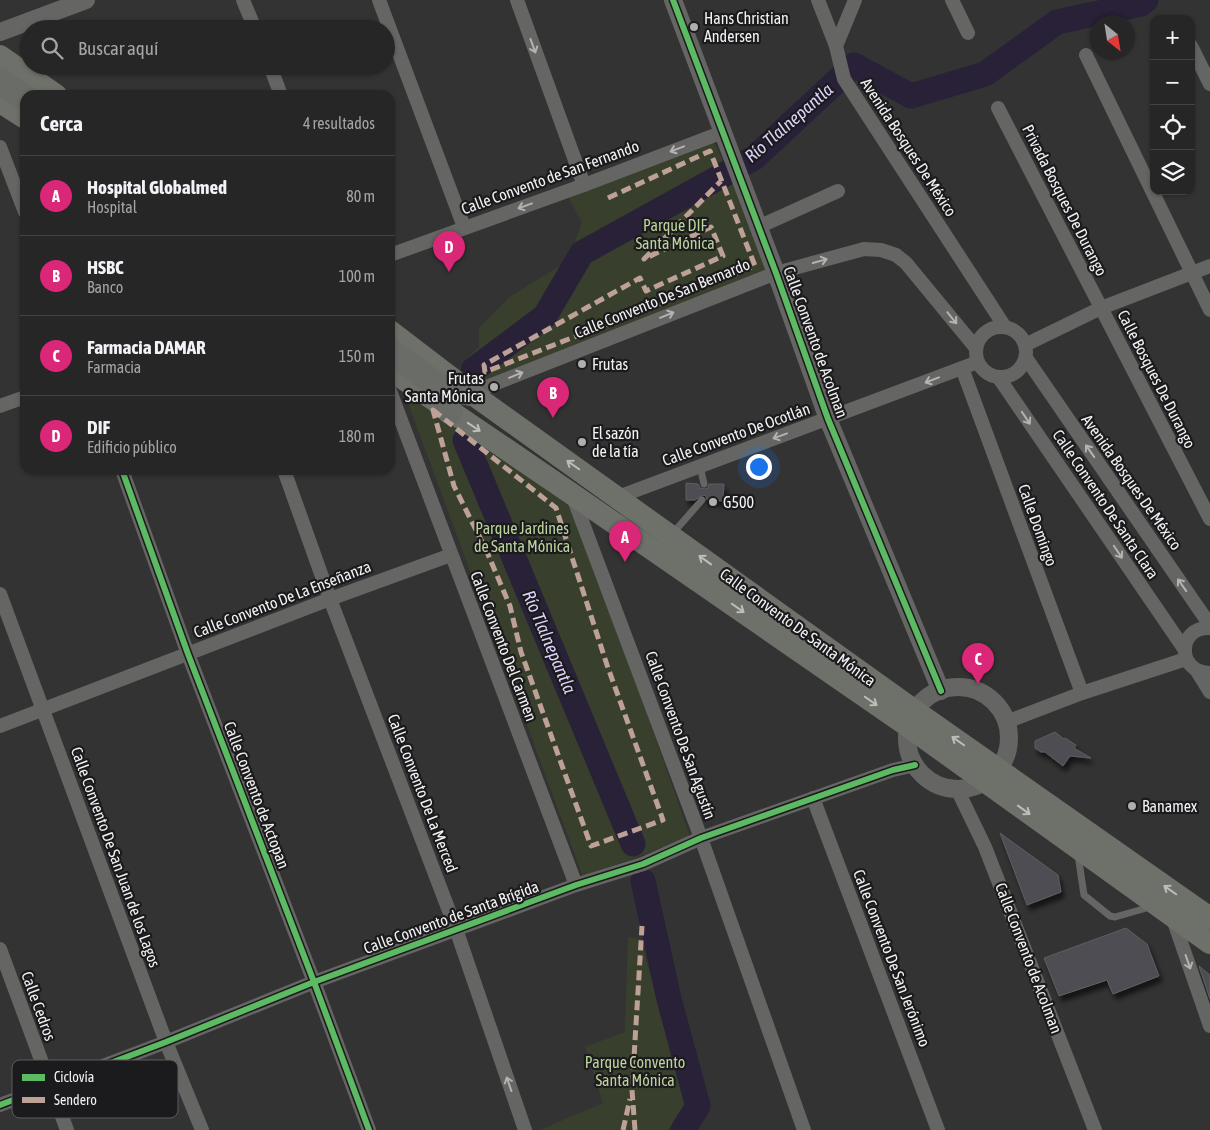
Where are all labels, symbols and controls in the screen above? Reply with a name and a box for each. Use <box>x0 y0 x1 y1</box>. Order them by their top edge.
place label: Hans Christian Andersen <box>704 9 789 45</box>
north arrow <box>1090 15 1135 60</box>
map controls <box>1150 15 1195 195</box>
button: + <box>1150 15 1195 60</box>
search box <box>20 20 395 75</box>
marker: Hans Christian Andersen <box>688 21 700 33</box>
icon: search <box>38 34 66 62</box>
text: Buscar aquí <box>78 37 158 59</box>
one-way arrow <box>529 38 538 53</box>
button: − <box>1150 60 1195 105</box>
street label: Avenida Bosques De México <box>857 75 960 220</box>
water label: Río Tlalnepantla <box>740 78 837 167</box>
button: locate <box>1150 105 1195 150</box>
text: Cerca <box>40 111 83 135</box>
text: 4 resultados <box>303 114 375 132</box>
street label: Privada Bosques De Durango <box>1018 121 1111 279</box>
street label: Calle Convento de San Fernando <box>459 136 641 218</box>
one-way arrow <box>670 145 685 154</box>
button: layers <box>1150 150 1195 195</box>
text: Hospital Globalmed <box>87 176 227 198</box>
text: A <box>52 187 60 205</box>
text: 80 m <box>346 187 375 205</box>
text: Hospital <box>87 198 137 216</box>
one-way arrow <box>517 202 533 211</box>
park label: Parque DIF Santa Mónica <box>635 216 715 252</box>
pin: D <box>433 231 465 272</box>
street label: Calle Convento De San Bernardo <box>572 255 752 341</box>
one-way arrow <box>812 255 828 265</box>
text: HSBC <box>87 256 124 278</box>
street label: Calle Convento de Acolman <box>780 264 852 420</box>
text: B <box>52 267 60 285</box>
text: 100 m <box>339 267 375 285</box>
text: Banco <box>87 278 123 296</box>
street label: Calle Bosques De Durango <box>1114 307 1200 451</box>
one-way arrow <box>659 310 675 319</box>
one-way arrow <box>946 311 957 324</box>
text: Farmacia DAMAR <box>87 336 206 358</box>
text: C <box>52 347 60 365</box>
text: 150 m <box>339 347 375 365</box>
place label: Frutas <box>592 355 629 373</box>
text: Farmacia <box>87 358 141 376</box>
marker: Frutas <box>576 358 588 370</box>
place label: Frutas Santa Mónica <box>405 369 484 405</box>
one-way arrow <box>508 370 523 379</box>
one-way arrow <box>925 375 940 385</box>
pin: B <box>537 377 569 418</box>
marker: Frutas Santa Mónica <box>488 381 500 393</box>
street label: Calle Convento De Ocotlán <box>660 399 812 469</box>
one-way arrow <box>1021 411 1032 425</box>
street label: Avenida Bosques De México <box>1078 411 1186 554</box>
text: DIF <box>87 416 110 438</box>
one-way arrow <box>467 422 481 432</box>
place label: El sazón de la tía <box>592 424 639 460</box>
street label: Calle Convento De Santa Clara <box>1049 426 1163 582</box>
text: D <box>52 427 60 445</box>
text: 180 m <box>339 427 375 445</box>
one-way arrow <box>773 432 788 442</box>
marker: El sazón de la tía <box>576 436 588 448</box>
text: Edificio público <box>87 438 177 456</box>
one-way arrow <box>1085 444 1095 458</box>
your location <box>746 454 772 480</box>
one-way arrow <box>566 460 580 470</box>
street label: Calle Domingo <box>1014 482 1061 569</box>
place label: G500 <box>723 493 754 511</box>
marker: G500 <box>707 496 719 508</box>
park label: Parque Jardines de Santa Mónica <box>474 519 570 555</box>
pin: A <box>609 521 641 562</box>
one-way arrow <box>1113 545 1123 559</box>
one-way arrow <box>699 555 713 565</box>
street label: Calle Convento De La Enseñanza <box>191 557 373 641</box>
street label: Calle Convento De Santa Mónica <box>717 564 879 690</box>
street label: Calle Convento Del Carmen <box>467 569 541 723</box>
one-way arrow <box>1177 578 1187 592</box>
water label: Río Tlalnepantla <box>518 587 581 697</box>
one-way arrow <box>730 603 744 613</box>
pin: C <box>962 643 994 684</box>
street label: Calle Convento De San Agustín <box>641 649 720 822</box>
one-way arrow <box>864 696 878 706</box>
street label: Calle Convento De La Merced <box>384 711 462 875</box>
street label: Calle Convento de Actopan <box>220 719 293 871</box>
one-way arrow <box>952 736 966 746</box>
street label: Calle Convento De San Juan de los Lagos <box>67 744 164 970</box>
place label: Banamex <box>1142 797 1198 815</box>
marker: Banamex <box>1126 800 1138 812</box>
one-way arrow <box>1017 805 1031 815</box>
street label: Calle Convento De San Jerónimo <box>850 867 934 1049</box>
street label: Calle Convento de Santa Brígida <box>361 877 541 958</box>
street label: Calle Convento de Acolman <box>992 880 1066 1036</box>
one-way arrow <box>1163 885 1177 895</box>
one-way arrow <box>1184 953 1193 969</box>
street label: Calle Cedros <box>18 969 60 1043</box>
park label: Parque Convento Santa Mónica <box>585 1053 685 1089</box>
legend <box>12 1060 178 1118</box>
text: Ciclovía <box>54 1069 94 1085</box>
one-way arrow <box>504 1077 513 1092</box>
text: Sendero <box>54 1092 97 1108</box>

